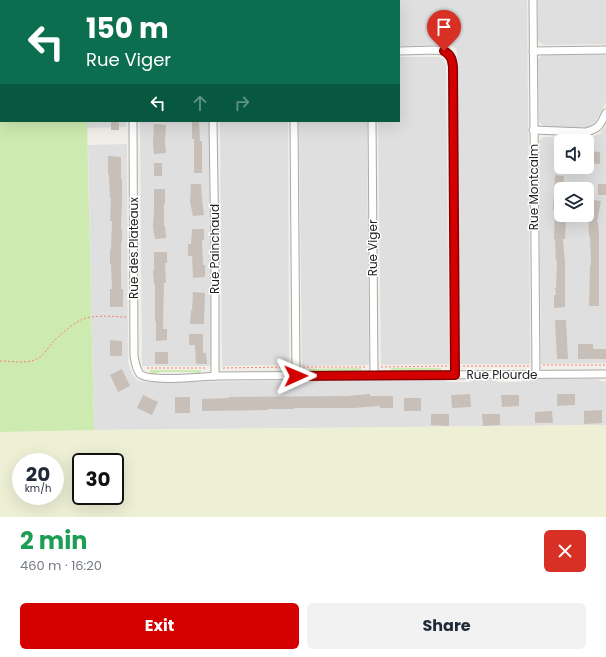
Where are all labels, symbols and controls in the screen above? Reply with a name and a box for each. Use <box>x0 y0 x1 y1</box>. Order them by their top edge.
text: 150 m <box>86 9 169 48</box>
pin <box>427 10 461 51</box>
icon: left <box>20 16 72 68</box>
icon: arrive <box>433 16 455 38</box>
text: Rue Viger <box>86 47 171 72</box>
icon: left <box>147 92 169 114</box>
icon: ahead <box>189 92 211 114</box>
icon: right <box>231 92 253 114</box>
map controls <box>554 134 594 222</box>
button: sound <box>554 134 594 174</box>
street label: Rue Montcalm <box>525 144 542 230</box>
button: layers <box>554 182 594 222</box>
street label: Rue des Plateaux <box>125 197 142 299</box>
street label: Rue Painchaud <box>206 204 223 294</box>
street label: Rue Viger <box>364 219 381 276</box>
position arrow <box>275 355 317 397</box>
street label: Rue Plourde <box>467 366 537 383</box>
speed limit sign: 30 <box>72 453 124 505</box>
text: 20 <box>26 460 50 488</box>
text: km/h <box>25 481 51 496</box>
text: 2 min <box>20 524 87 557</box>
button: close <box>544 530 586 572</box>
text: 460 m · 16:20 <box>20 556 102 575</box>
button: Exit <box>20 603 299 649</box>
button: Share <box>307 603 586 649</box>

